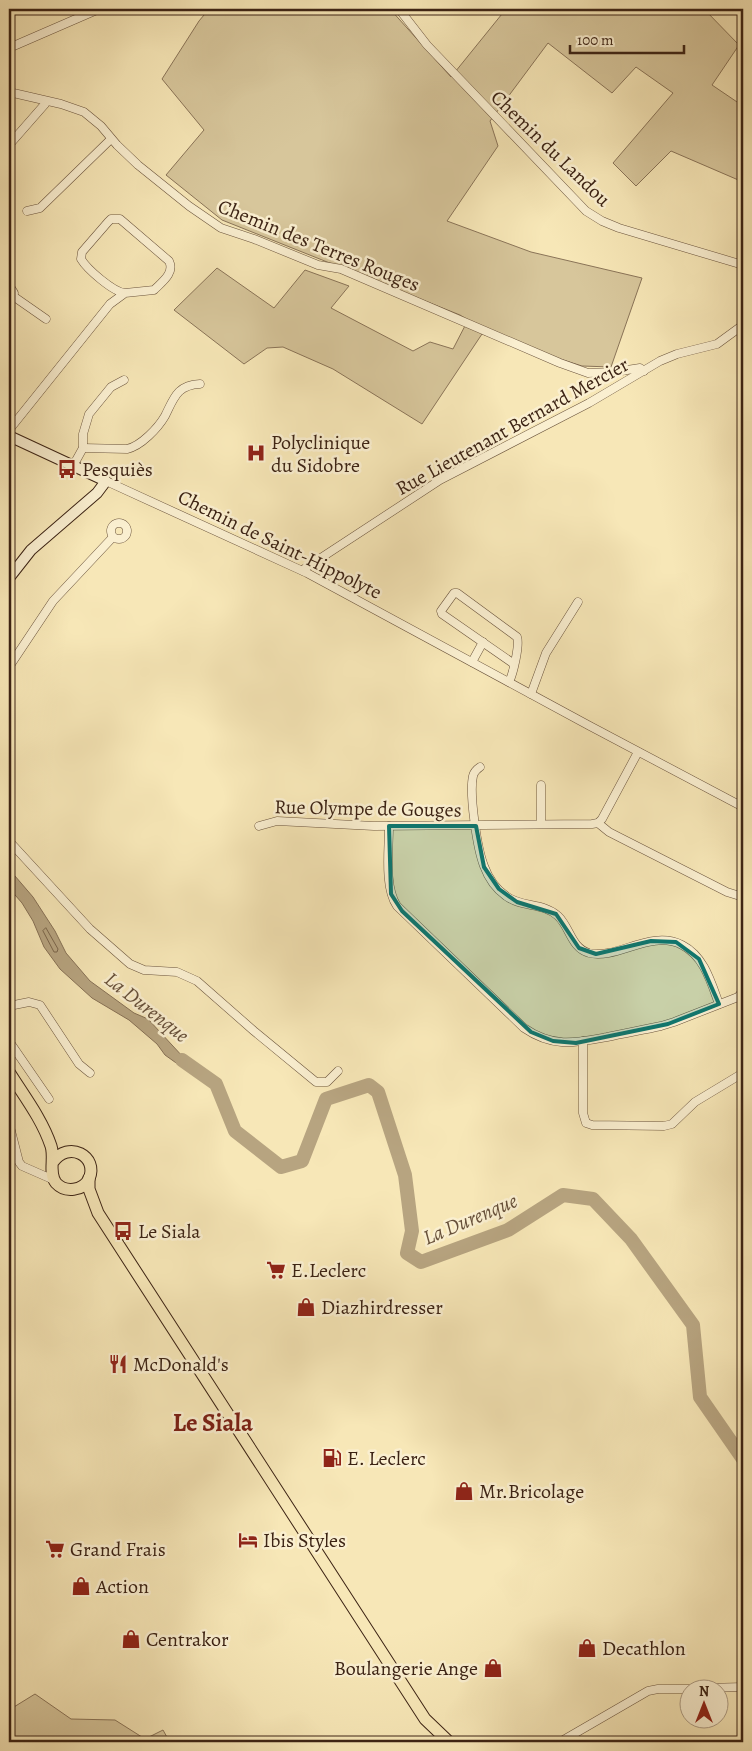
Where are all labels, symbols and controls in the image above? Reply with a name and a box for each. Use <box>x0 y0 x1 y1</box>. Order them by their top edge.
scale bar <box>570 22 683 54</box>
text: 100 m <box>577 30 614 50</box>
street label: Chemin du Landou <box>485 84 617 213</box>
street label: Chemin des Terres Rouges <box>214 193 424 298</box>
street label: Rue Lieutenant Bernard Mercier <box>391 351 634 502</box>
place label: Polyclinique du Sidobre <box>271 429 370 479</box>
hospital icon: Polyclinique du Sidobre <box>245 442 267 464</box>
place label: Pesquiès <box>82 456 153 483</box>
bus stop icon: Pesquiès <box>56 458 78 480</box>
street label: Chemin de Saint-Hippolyte <box>173 483 386 606</box>
street label: Rue Olympe de Gouges <box>274 793 462 824</box>
water label: La Durenque <box>99 965 195 1049</box>
water label: La Durenque <box>419 1186 522 1251</box>
place label: Le Siala <box>138 1218 201 1245</box>
bus stop icon: Le Siala <box>112 1220 134 1242</box>
place label: E.Leclerc <box>291 1257 366 1284</box>
supermarket icon: E.Leclerc <box>265 1259 287 1281</box>
place label: Diazhirdresser <box>321 1294 443 1321</box>
shop icon: Diazhirdresser <box>295 1296 317 1318</box>
place label: McDonald's <box>133 1351 229 1378</box>
restaurant icon: McDonald's <box>107 1353 129 1375</box>
district label: Le Siala <box>173 1406 253 1440</box>
place label: E. Leclerc <box>347 1445 426 1472</box>
fuel station icon: E. Leclerc <box>321 1447 343 1469</box>
place label: Mr.Bricolage <box>479 1478 584 1505</box>
shop icon: Mr.Bricolage <box>453 1480 475 1502</box>
place label: Ibis Styles <box>263 1527 346 1554</box>
hotel icon: Ibis Styles <box>237 1529 259 1551</box>
place label: Grand Frais <box>70 1536 166 1563</box>
supermarket icon: Grand Frais <box>44 1538 66 1560</box>
place label: Action <box>95 1573 149 1600</box>
shop icon: Action <box>70 1575 92 1597</box>
place label: Centrakor <box>146 1626 229 1653</box>
shop icon: Centrakor <box>120 1628 142 1650</box>
place label: Decathlon <box>602 1635 686 1662</box>
shop icon: Decathlon <box>576 1637 598 1659</box>
place label: Boulangerie Ange <box>334 1655 478 1682</box>
shop icon: Boulangerie Ange <box>482 1657 504 1679</box>
north arrow <box>680 1678 730 1728</box>
text: N <box>699 1682 709 1701</box>

